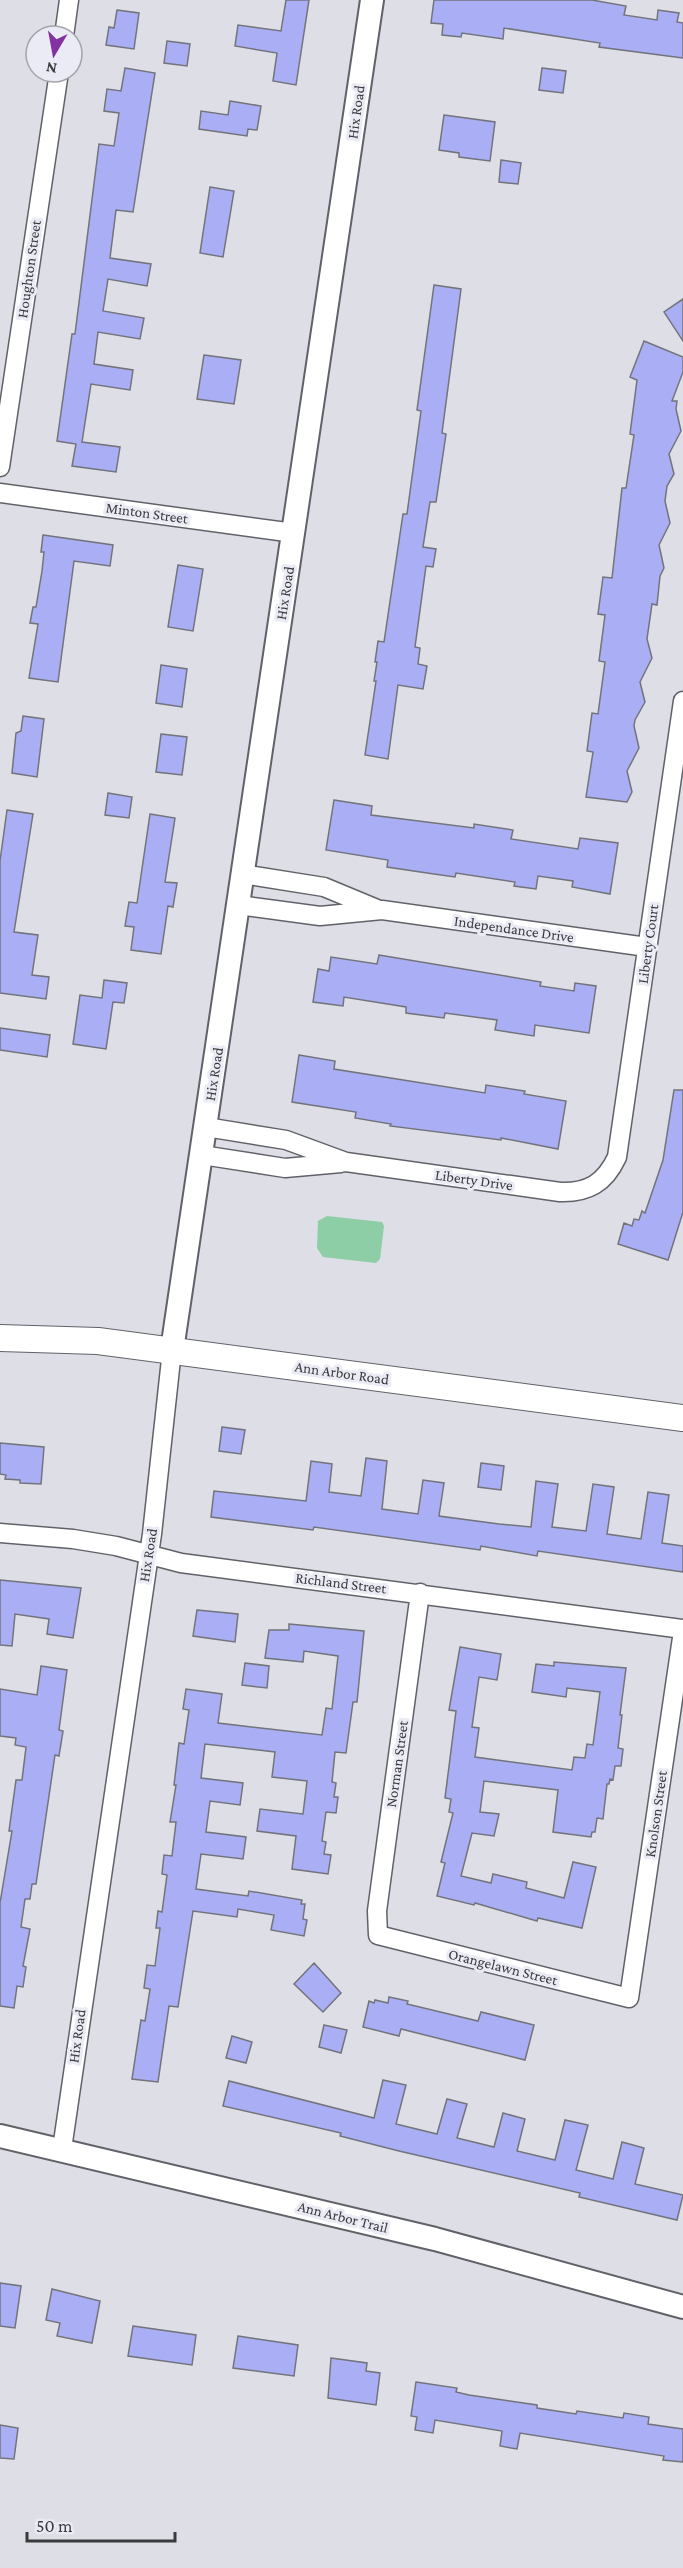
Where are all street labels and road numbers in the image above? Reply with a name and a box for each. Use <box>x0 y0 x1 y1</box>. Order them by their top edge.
street label: Hix Road <box>344 84 368 140</box>
street label: Houghton Street <box>14 218 45 319</box>
street label: Minton Street <box>105 499 190 527</box>
street label: Hix Road <box>273 565 297 621</box>
street label: Liberty Court <box>635 902 663 985</box>
street label: Independance Drive <box>453 913 575 946</box>
street label: Hix Road <box>202 1046 226 1102</box>
street label: Liberty Drive <box>434 1167 514 1194</box>
street label: Ann Arbor Road <box>294 1358 390 1388</box>
street label: Hix Road <box>136 1527 160 1583</box>
street label: Richland Street <box>295 1570 388 1597</box>
street label: Norman Street <box>383 1719 411 1808</box>
street label: Knolson Street <box>642 1769 670 1858</box>
street label: Orangelawn Street <box>447 1946 560 1989</box>
street label: Hix Road <box>65 2008 89 2064</box>
street label: Ann Arbor Trail <box>296 2198 390 2236</box>

